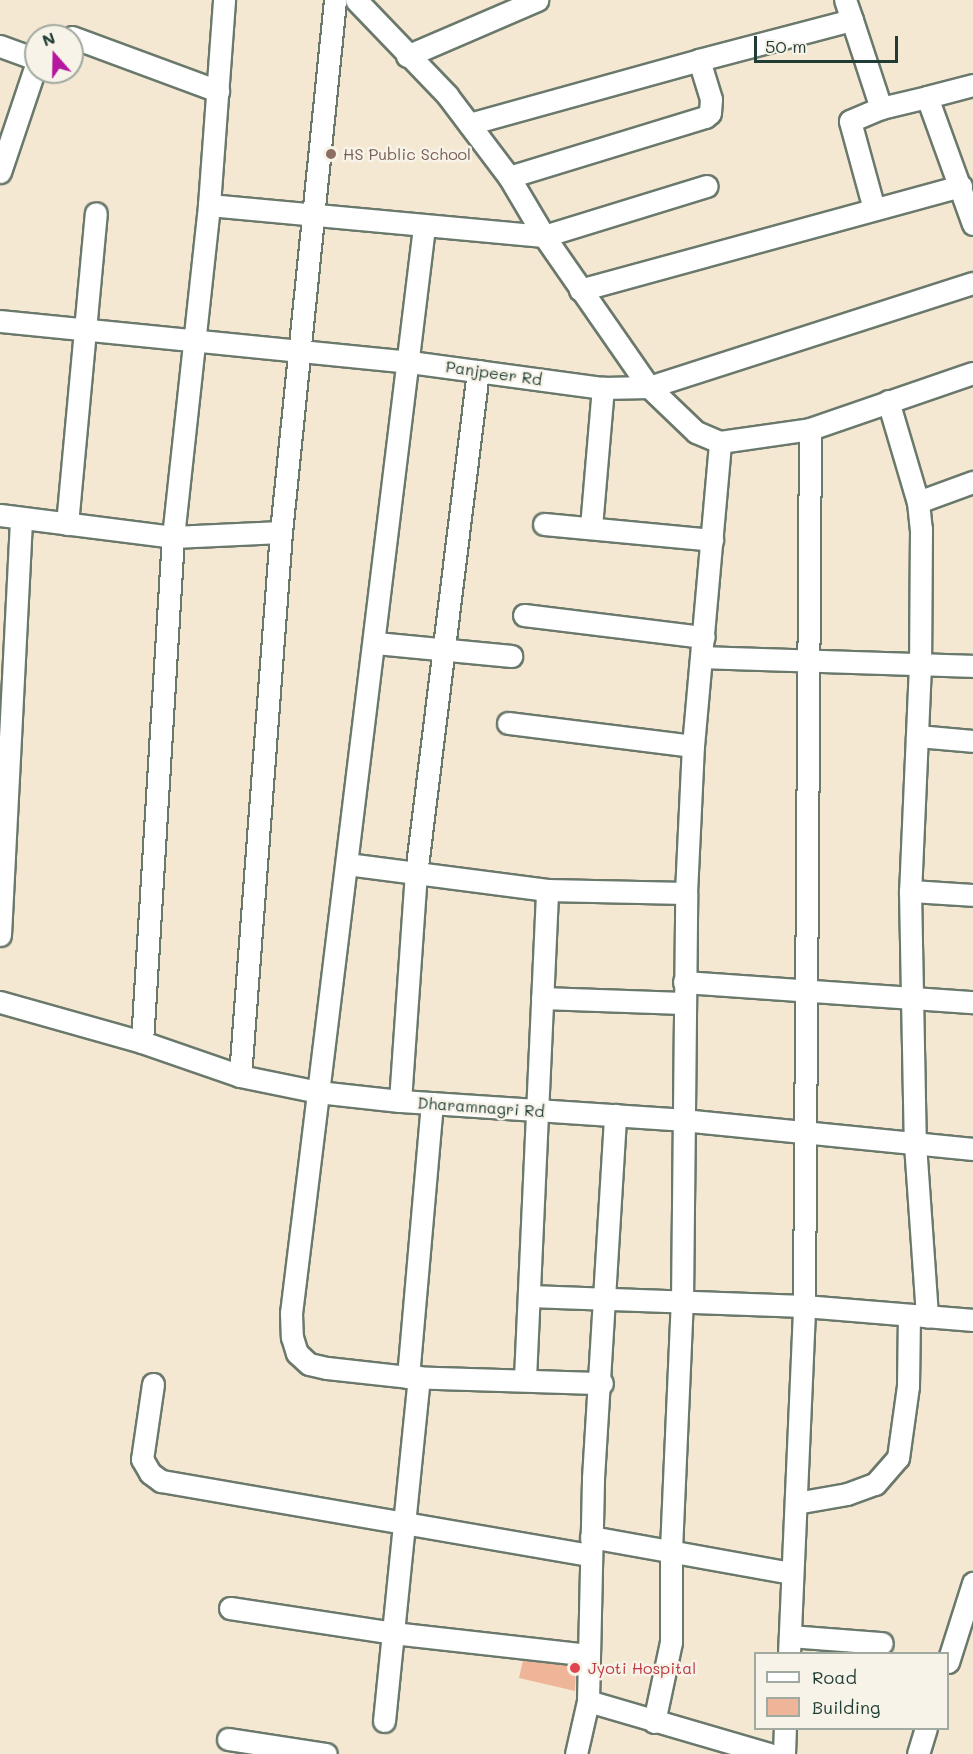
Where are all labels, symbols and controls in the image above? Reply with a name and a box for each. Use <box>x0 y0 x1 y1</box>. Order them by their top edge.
north arrow <box>24 24 84 84</box>
scale bar <box>757 24 901 62</box>
text: N <box>39 27 58 50</box>
text: 50 m <box>765 34 807 58</box>
place label: HS Public School <box>343 144 471 164</box>
marker: HS Public School <box>324 147 338 161</box>
street label: Panjpeer Rd <box>445 357 543 389</box>
street label: Dharamnagri Rd <box>417 1093 545 1121</box>
legend <box>754 1652 949 1730</box>
place label: Jyoti Hospital <box>588 1658 696 1678</box>
marker: Jyoti Hospital <box>566 1659 584 1677</box>
text: Road <box>812 1665 857 1689</box>
text: Building <box>812 1695 880 1719</box>

